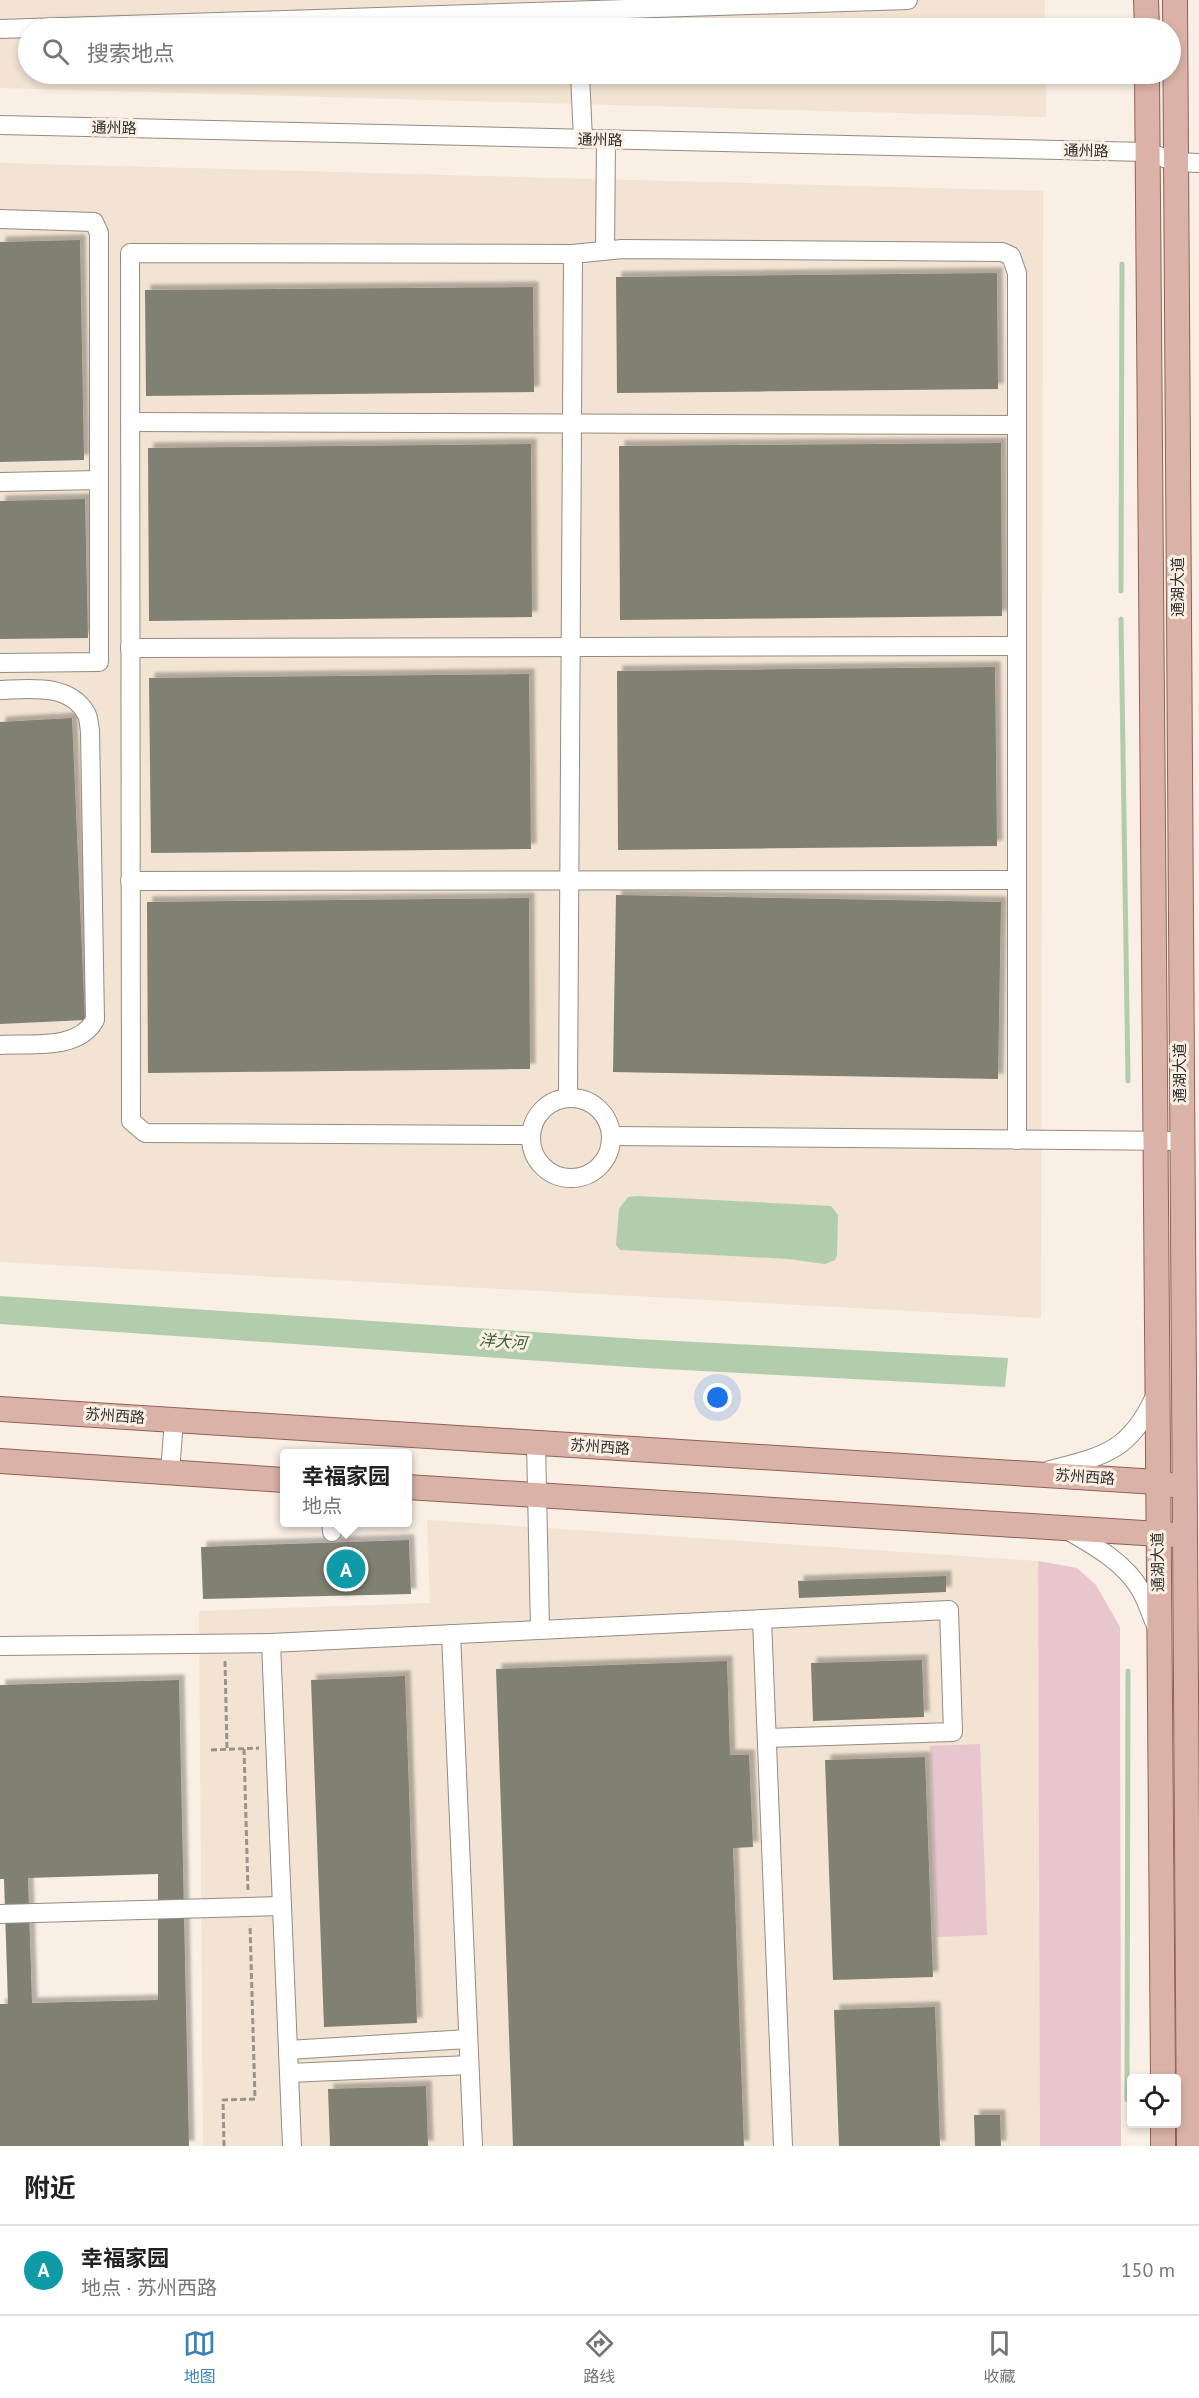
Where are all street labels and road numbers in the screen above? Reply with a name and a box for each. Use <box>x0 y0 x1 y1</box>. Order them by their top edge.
street label: 通州路 <box>91 118 137 137</box>
street label: 通州路 <box>577 130 623 149</box>
street label: 通州路 <box>1063 141 1109 160</box>
street label: 通湖大道 <box>1168 557 1187 617</box>
street label: 通湖大道 <box>1170 1043 1189 1103</box>
street label: 苏州西路 <box>84 1404 146 1427</box>
street label: 苏州西路 <box>569 1435 631 1458</box>
street label: 苏州西路 <box>1054 1465 1116 1488</box>
street label: 通湖大道 <box>1147 1532 1168 1592</box>

